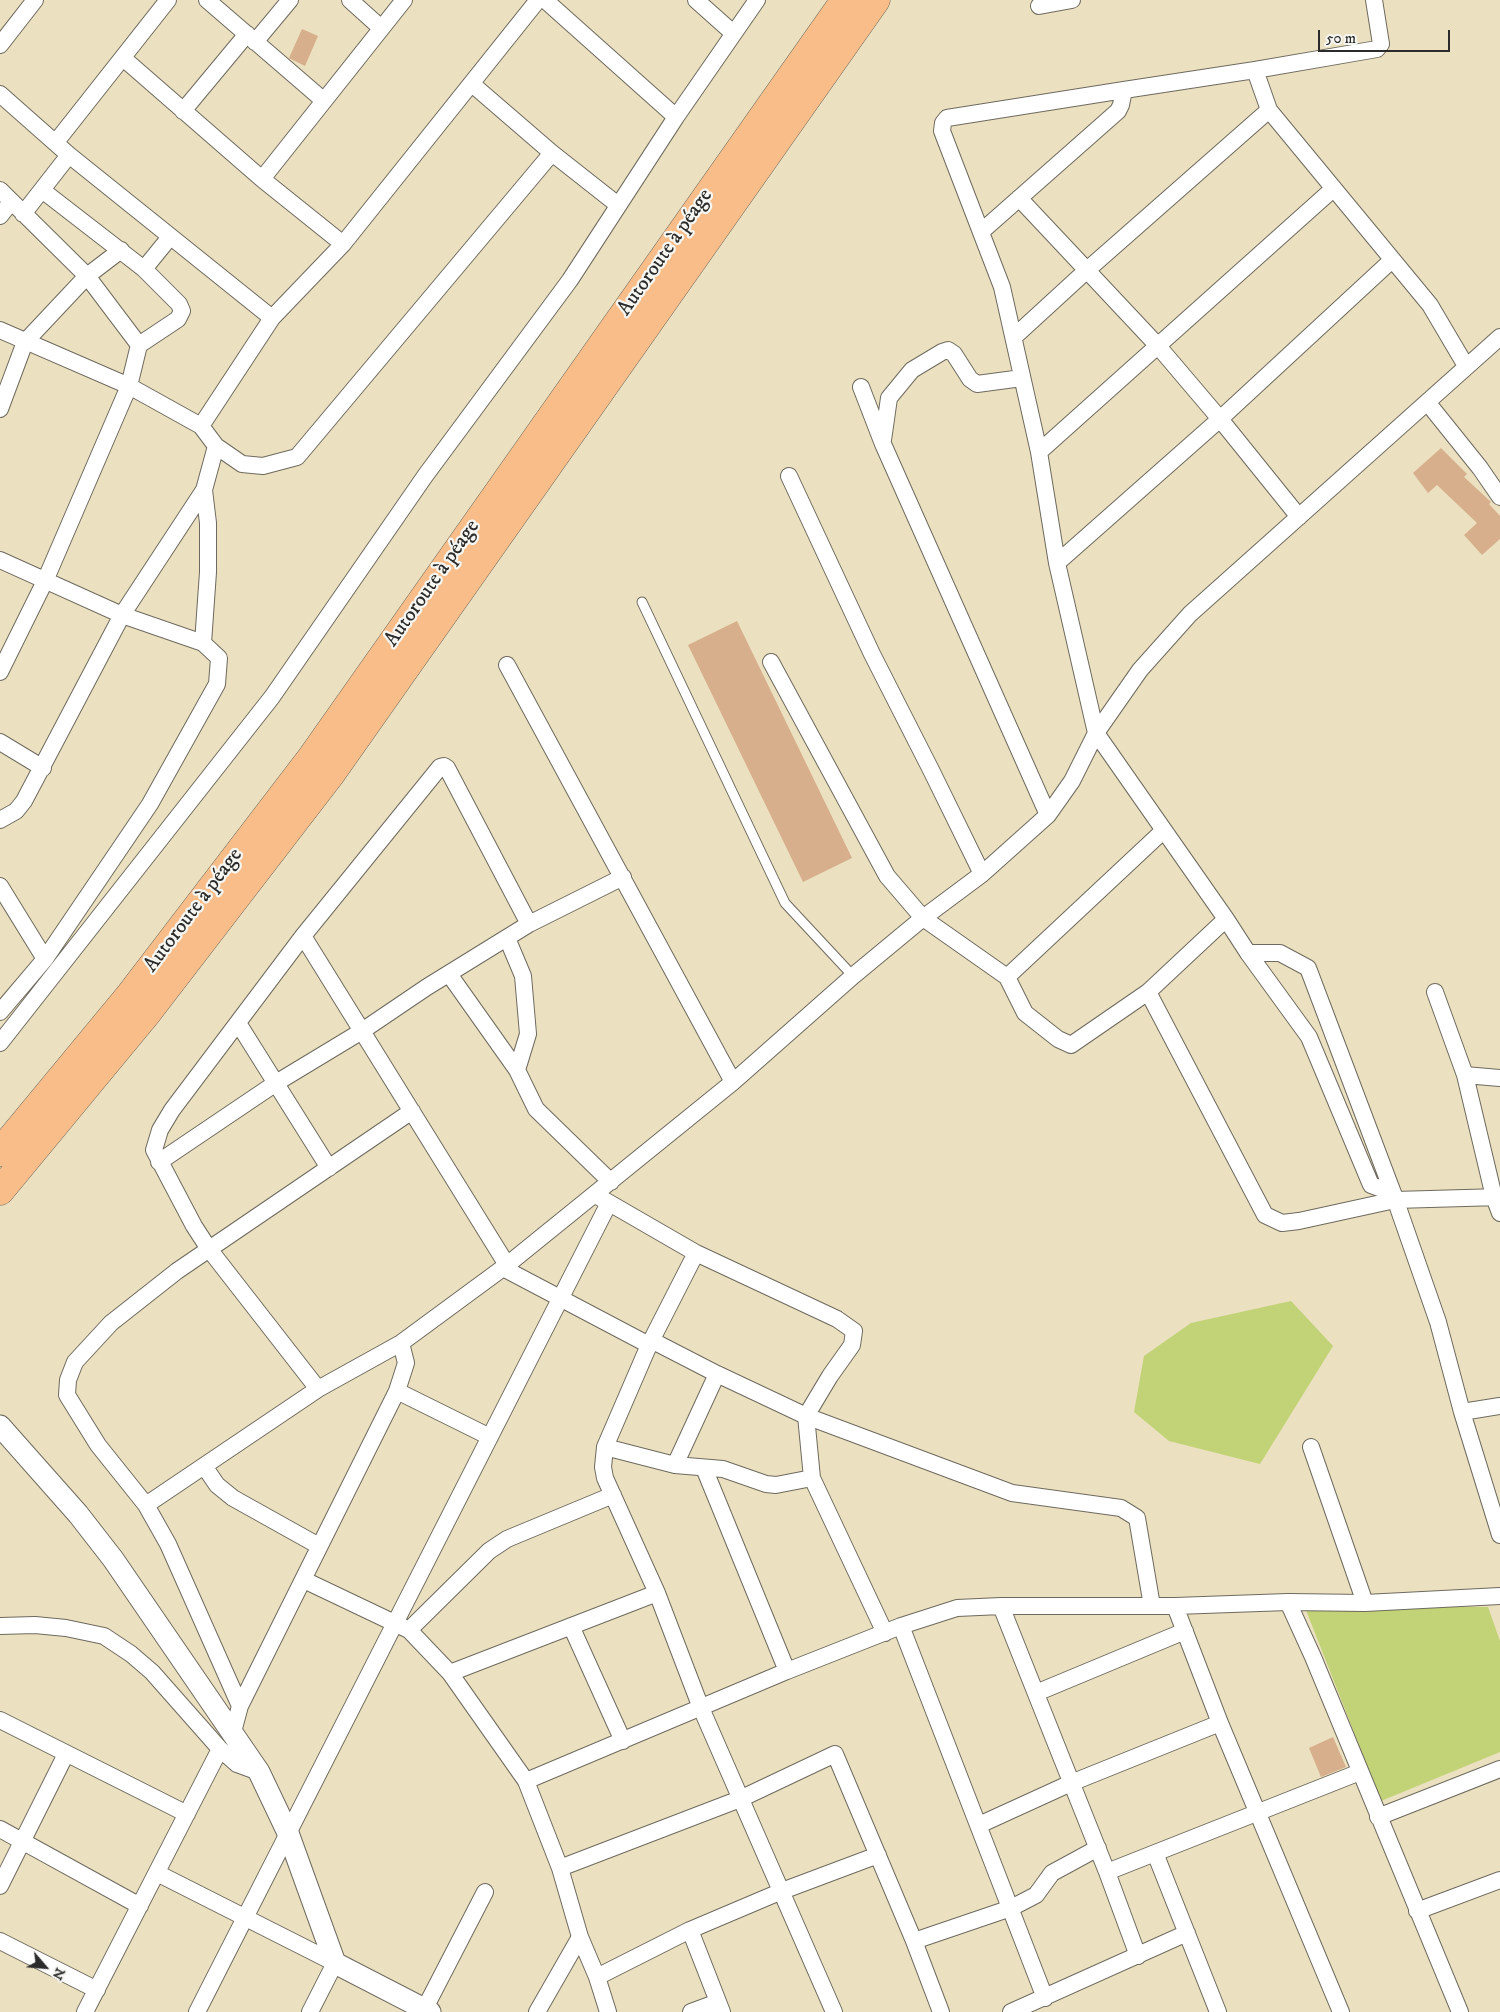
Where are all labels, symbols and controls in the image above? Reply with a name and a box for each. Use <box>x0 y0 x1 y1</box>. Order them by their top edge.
scale bar <box>1320 20 1452 52</box>
text: 50 m <box>1326 29 1356 48</box>
street label: Autoroute à péage <box>613 185 719 321</box>
street label: Autoroute à péage <box>380 516 486 652</box>
street label: Autoroute à péage <box>139 844 249 978</box>
north arrow <box>20 1942 70 1992</box>
text: N <box>48 1965 69 1983</box>

